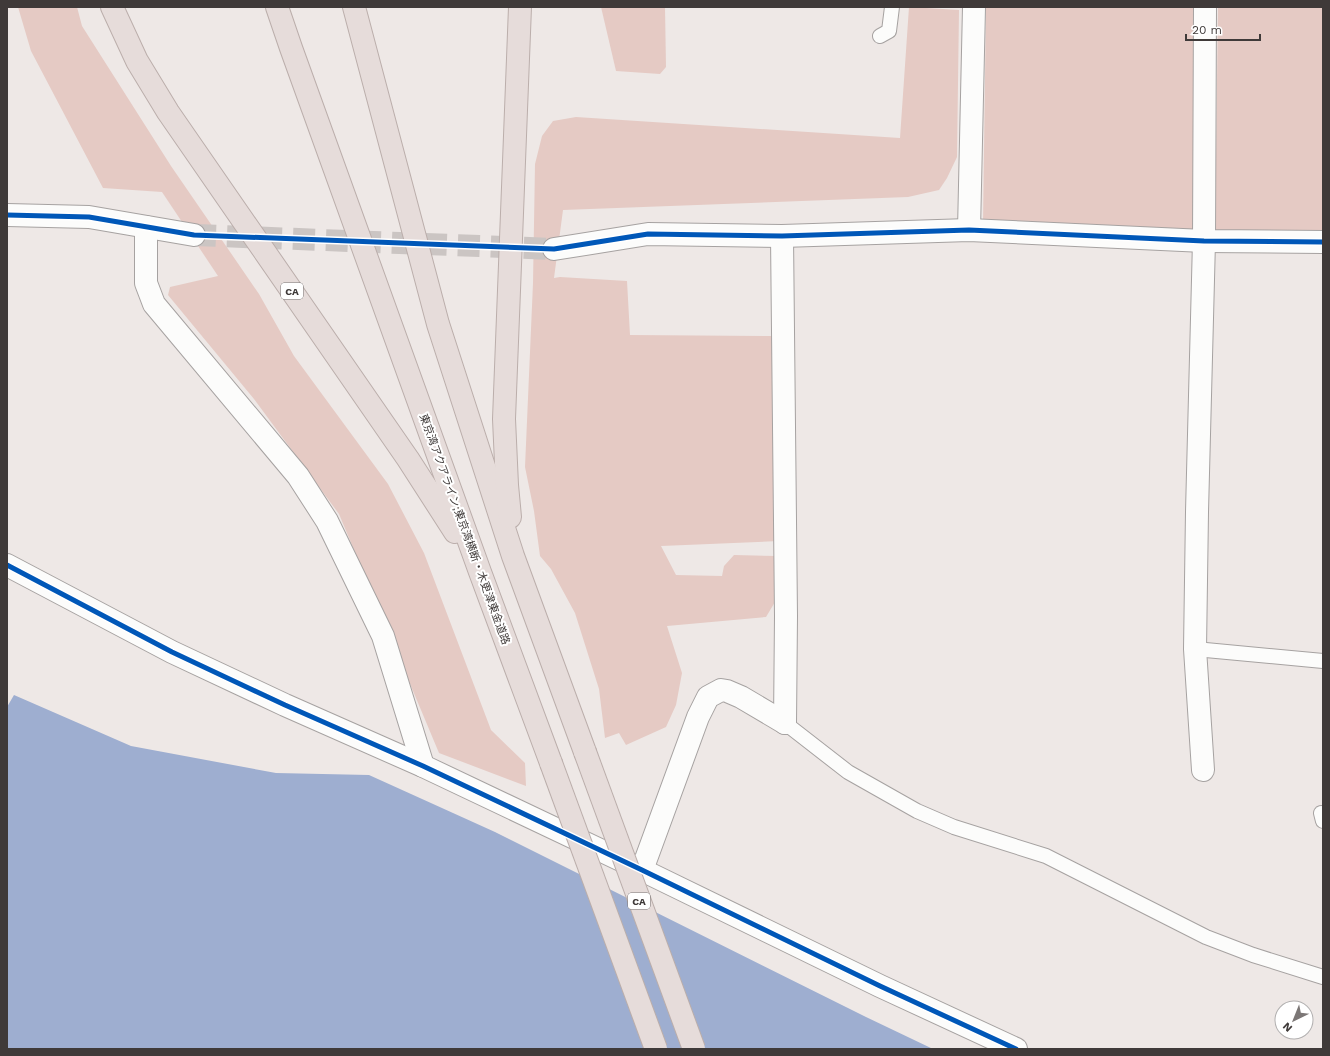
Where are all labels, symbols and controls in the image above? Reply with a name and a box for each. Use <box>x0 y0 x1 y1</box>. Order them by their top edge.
scale bar <box>1186 16 1260 42</box>
text: 20 m <box>1192 23 1222 37</box>
road number: CA <box>281 283 303 299</box>
street label: 東京湾アクアライン;東京湾横断・木更津東金道路 <box>417 412 512 646</box>
road number: CA <box>628 893 650 909</box>
north arrow <box>1274 1000 1314 1040</box>
text: N <box>1280 1019 1295 1034</box>

